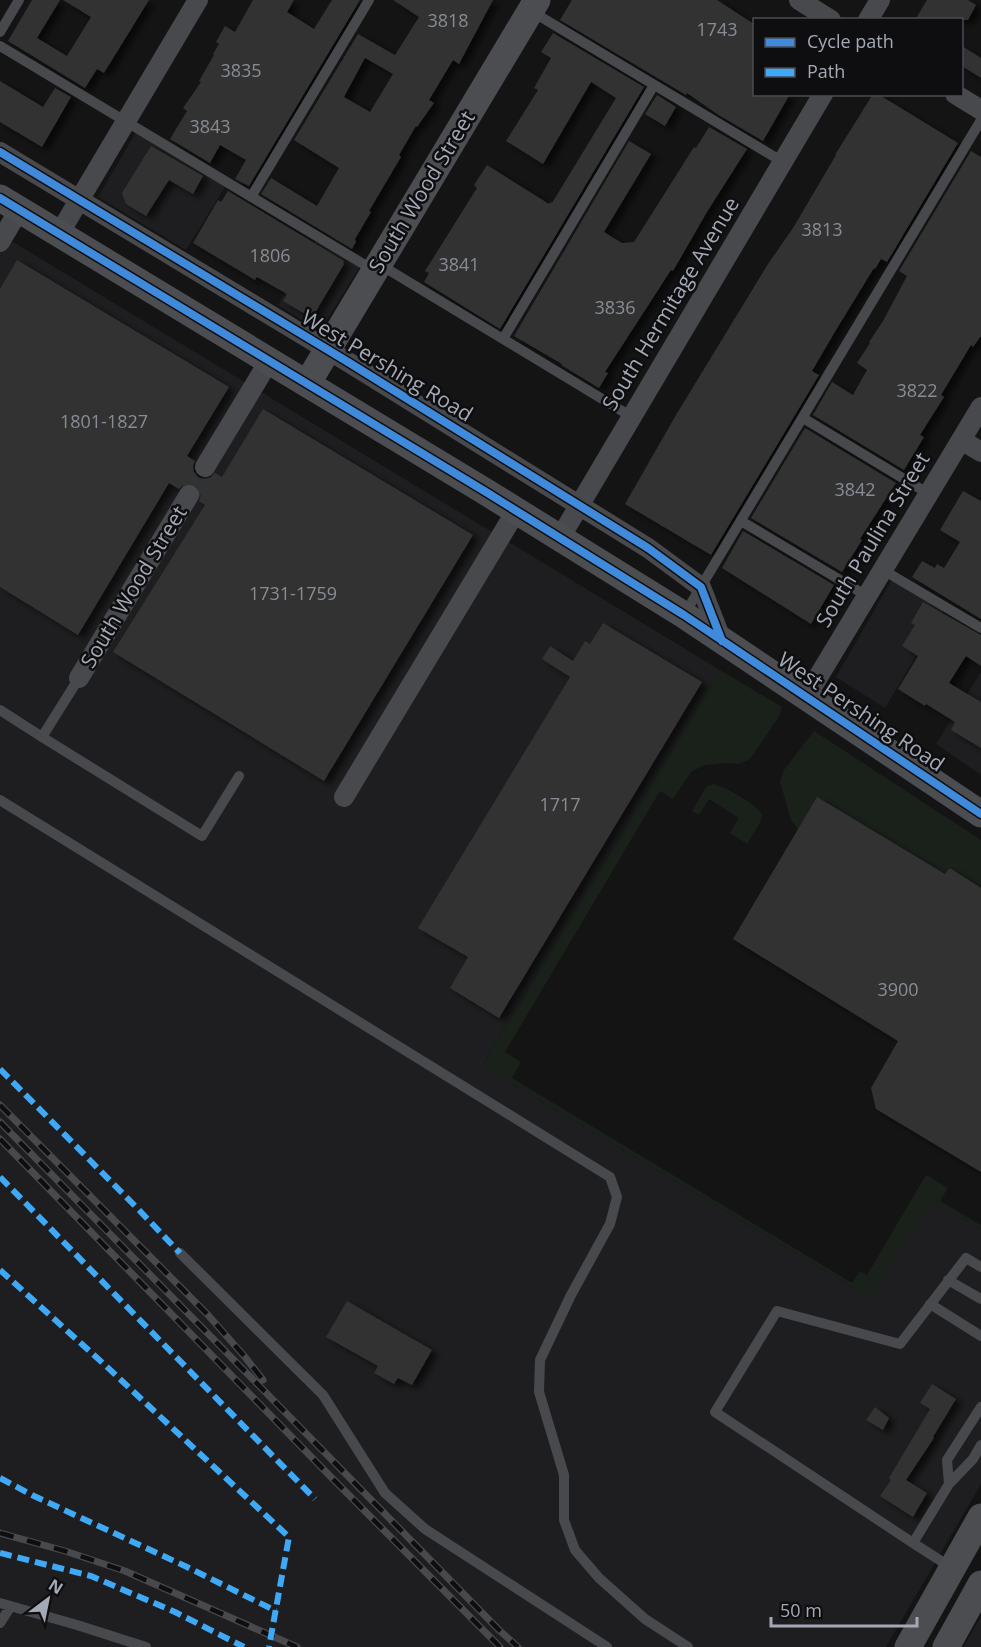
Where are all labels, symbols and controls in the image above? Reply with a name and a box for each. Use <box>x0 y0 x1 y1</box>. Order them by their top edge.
house number: 3818 <box>427 8 469 32</box>
house number: 1743 <box>696 17 738 41</box>
legend <box>753 18 963 96</box>
text: Cycle path <box>807 29 894 53</box>
house number: 3835 <box>220 58 262 82</box>
text: Path <box>807 59 845 83</box>
street label: South Wood Street <box>362 105 481 278</box>
house number: 3843 <box>189 114 231 138</box>
street label: South Hermitage Avenue <box>595 192 745 415</box>
house number: 3813 <box>801 217 843 241</box>
house number: 1806 <box>249 243 291 267</box>
house number: 3841 <box>438 252 480 276</box>
house number: 3836 <box>594 295 636 319</box>
street label: West Pershing Road <box>297 303 478 427</box>
house number: 3822 <box>896 378 938 402</box>
house number: 1801-1827 <box>60 409 148 433</box>
street label: South Paulina Street <box>809 447 935 632</box>
house number: 3842 <box>834 477 876 501</box>
street label: South Wood Street <box>74 500 193 673</box>
house number: 1731-1759 <box>249 581 337 605</box>
street label: West Pershing Road <box>773 645 950 777</box>
house number: 1717 <box>539 792 581 816</box>
house number: 3900 <box>877 977 919 1001</box>
north arrow <box>18 1569 78 1629</box>
text: N <box>45 1574 67 1599</box>
scale bar <box>771 1590 916 1628</box>
text: 50 m <box>780 1598 822 1622</box>

